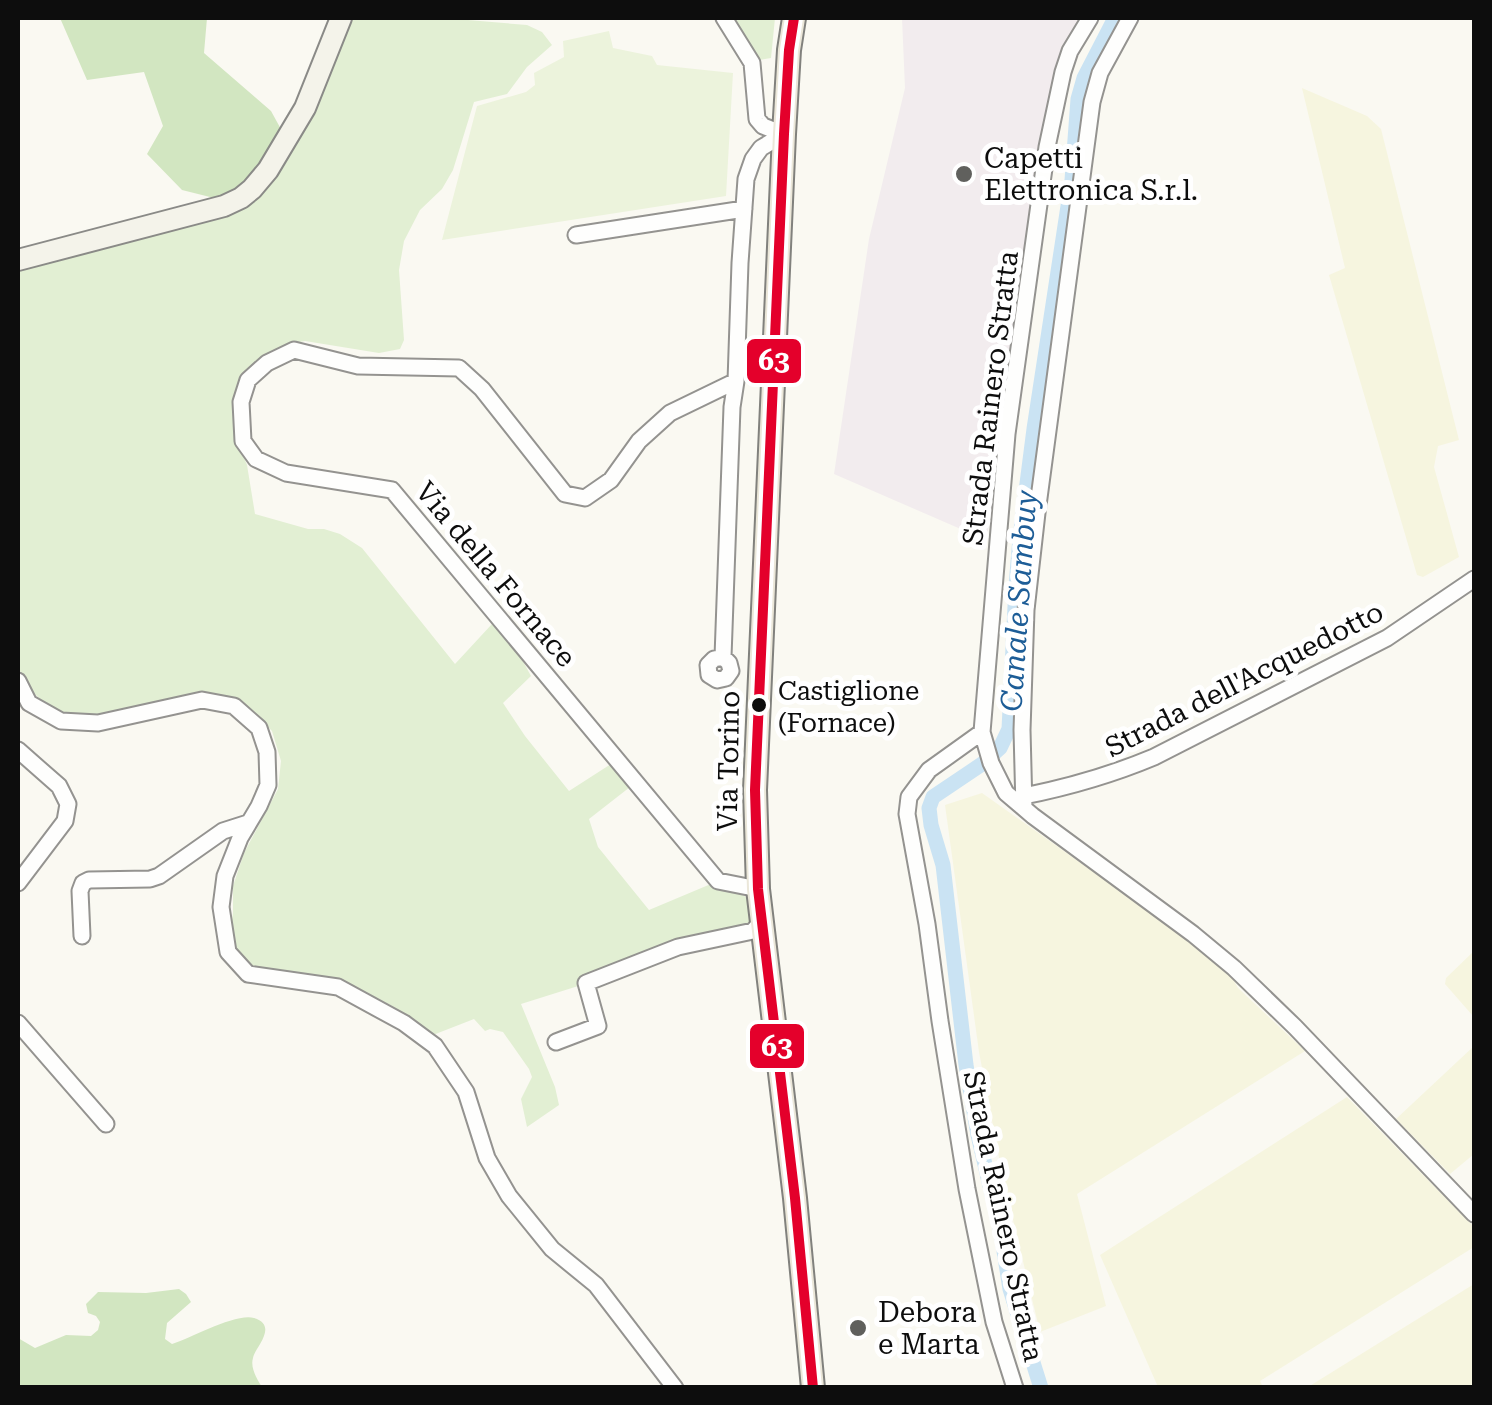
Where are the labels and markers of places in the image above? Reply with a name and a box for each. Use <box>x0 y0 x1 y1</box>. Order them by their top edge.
place label: Capetti Elettronica S.r.l. <box>984 142 1198 207</box>
marker: Capetti Elettronica S.r.l. <box>953 163 975 185</box>
place label: Castiglione (Fornace) <box>778 676 919 738</box>
marker: Castiglione (Fornace) <box>749 695 769 715</box>
place label: Debora e Marta <box>878 1296 979 1361</box>
marker: Debora e Marta <box>847 1317 869 1339</box>

